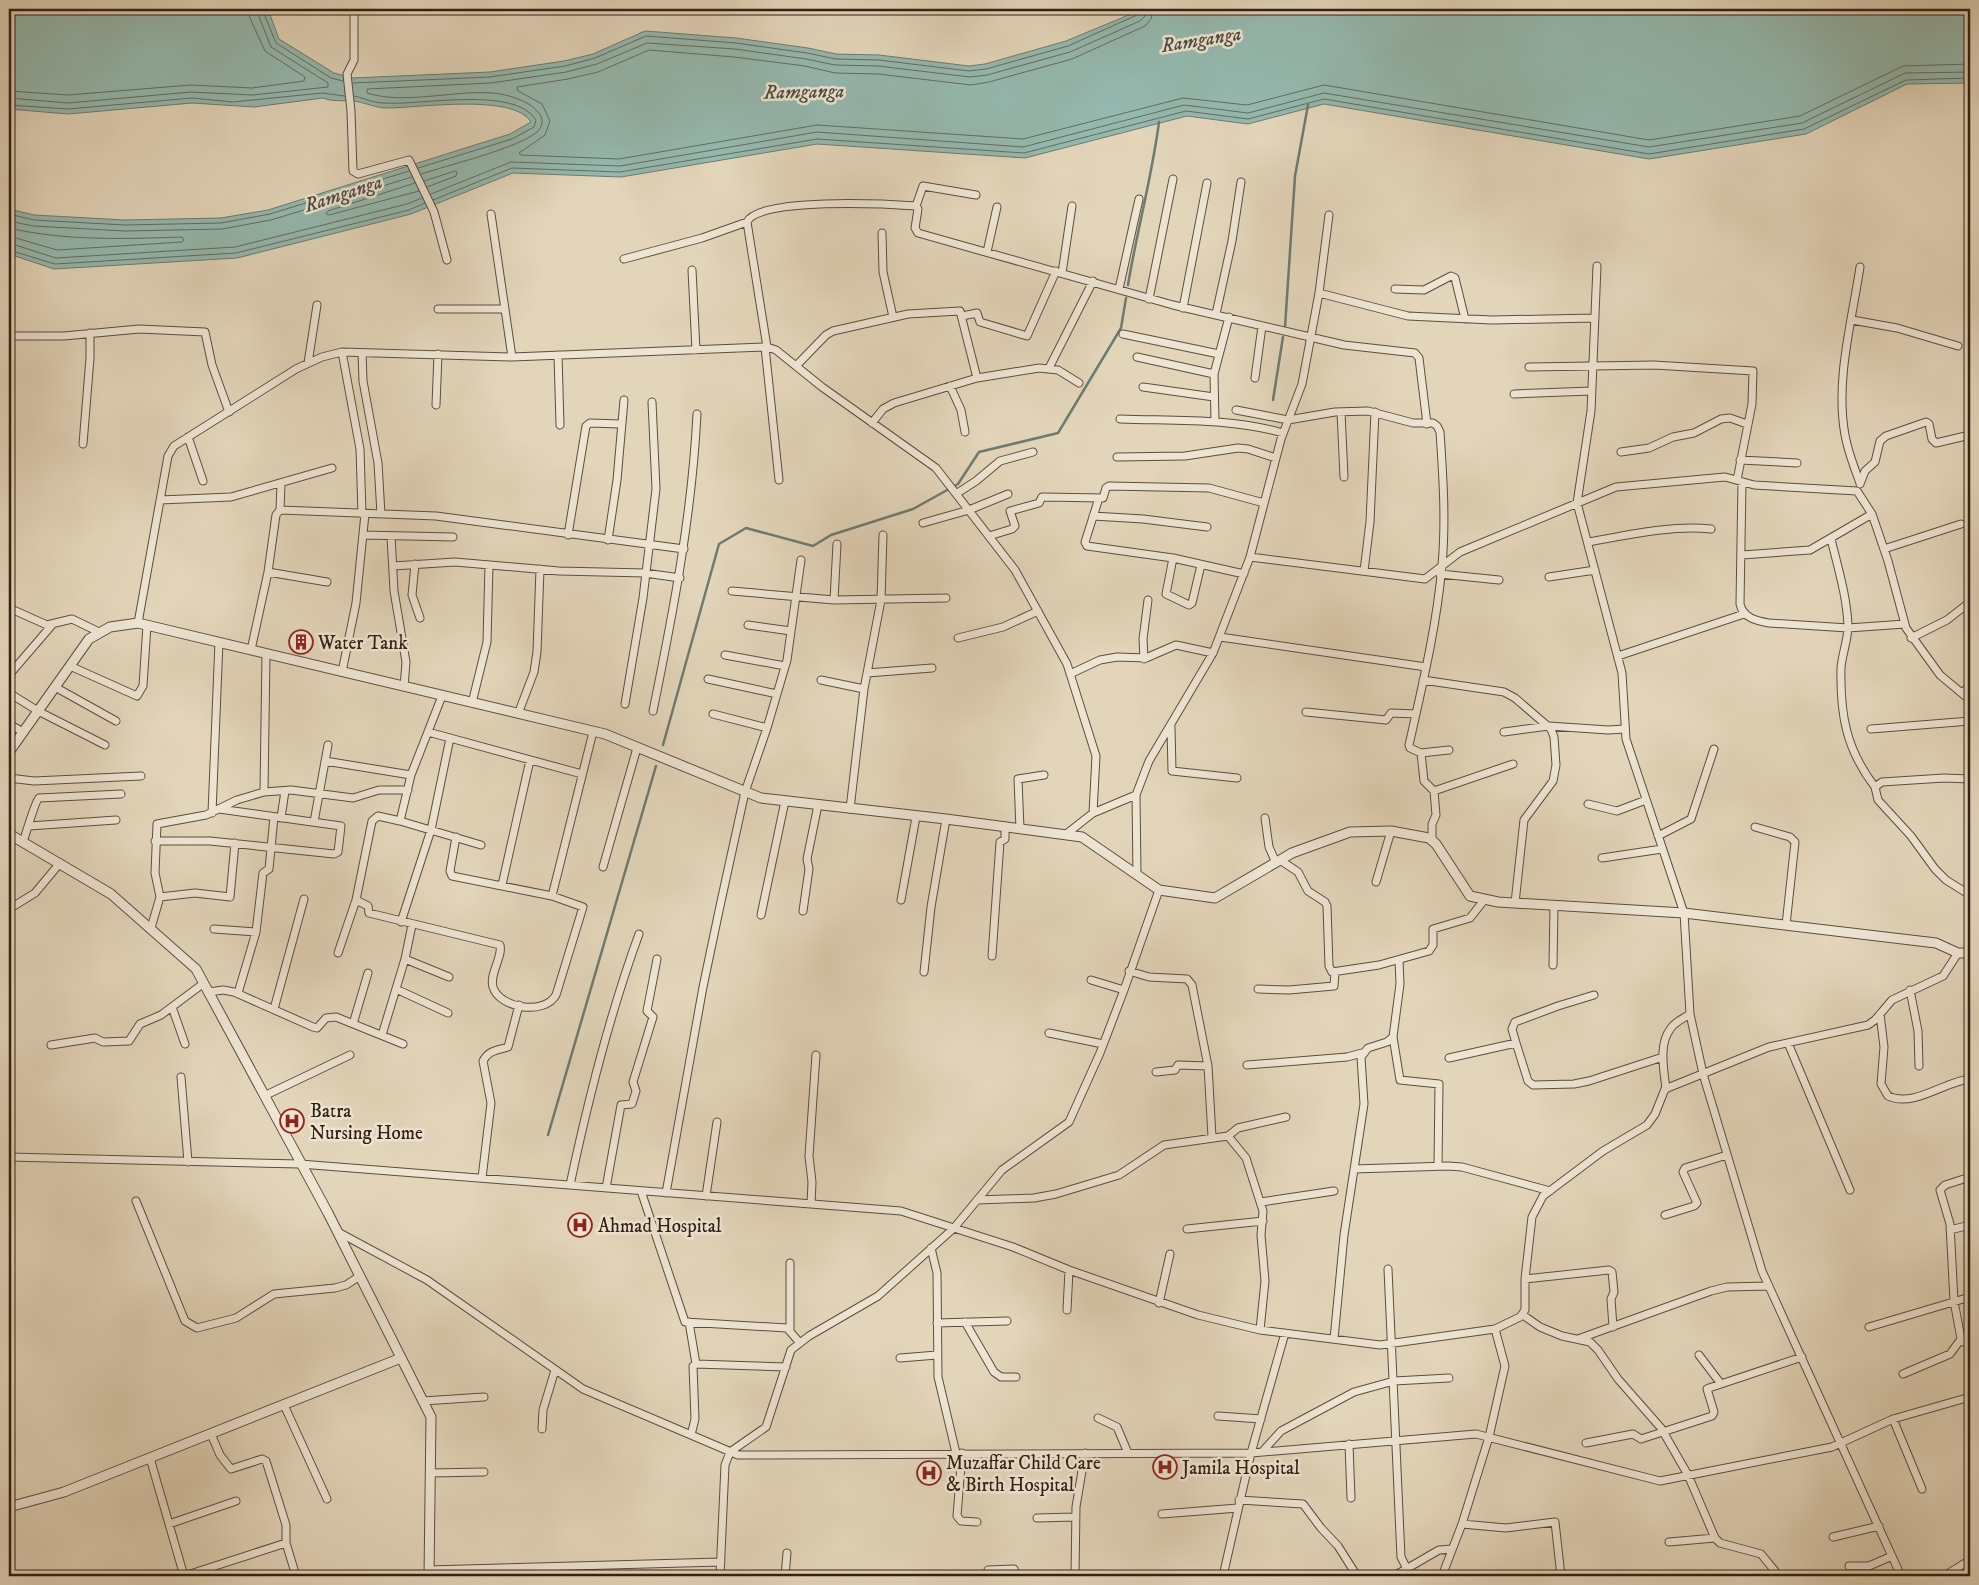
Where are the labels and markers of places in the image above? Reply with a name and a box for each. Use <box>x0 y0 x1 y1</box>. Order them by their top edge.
building icon: Water Tank <box>288 629 314 655</box>
place label: Water Tank <box>317 632 408 655</box>
place label: Batra Nursing Home <box>310 1100 423 1145</box>
hospital icon: Batra Nursing Home <box>279 1108 305 1134</box>
hospital icon: Ahmad Hospital <box>567 1212 593 1238</box>
place label: Ahmad Hospital <box>598 1215 722 1238</box>
place label: Muzaffar Child Care & Birth Hospital <box>946 1452 1101 1497</box>
hospital icon: Jamila Hospital <box>1152 1454 1178 1480</box>
place label: Jamila Hospital <box>1180 1457 1300 1480</box>
hospital icon: Muzaffar Child Care & Birth Hospital <box>916 1460 942 1486</box>

